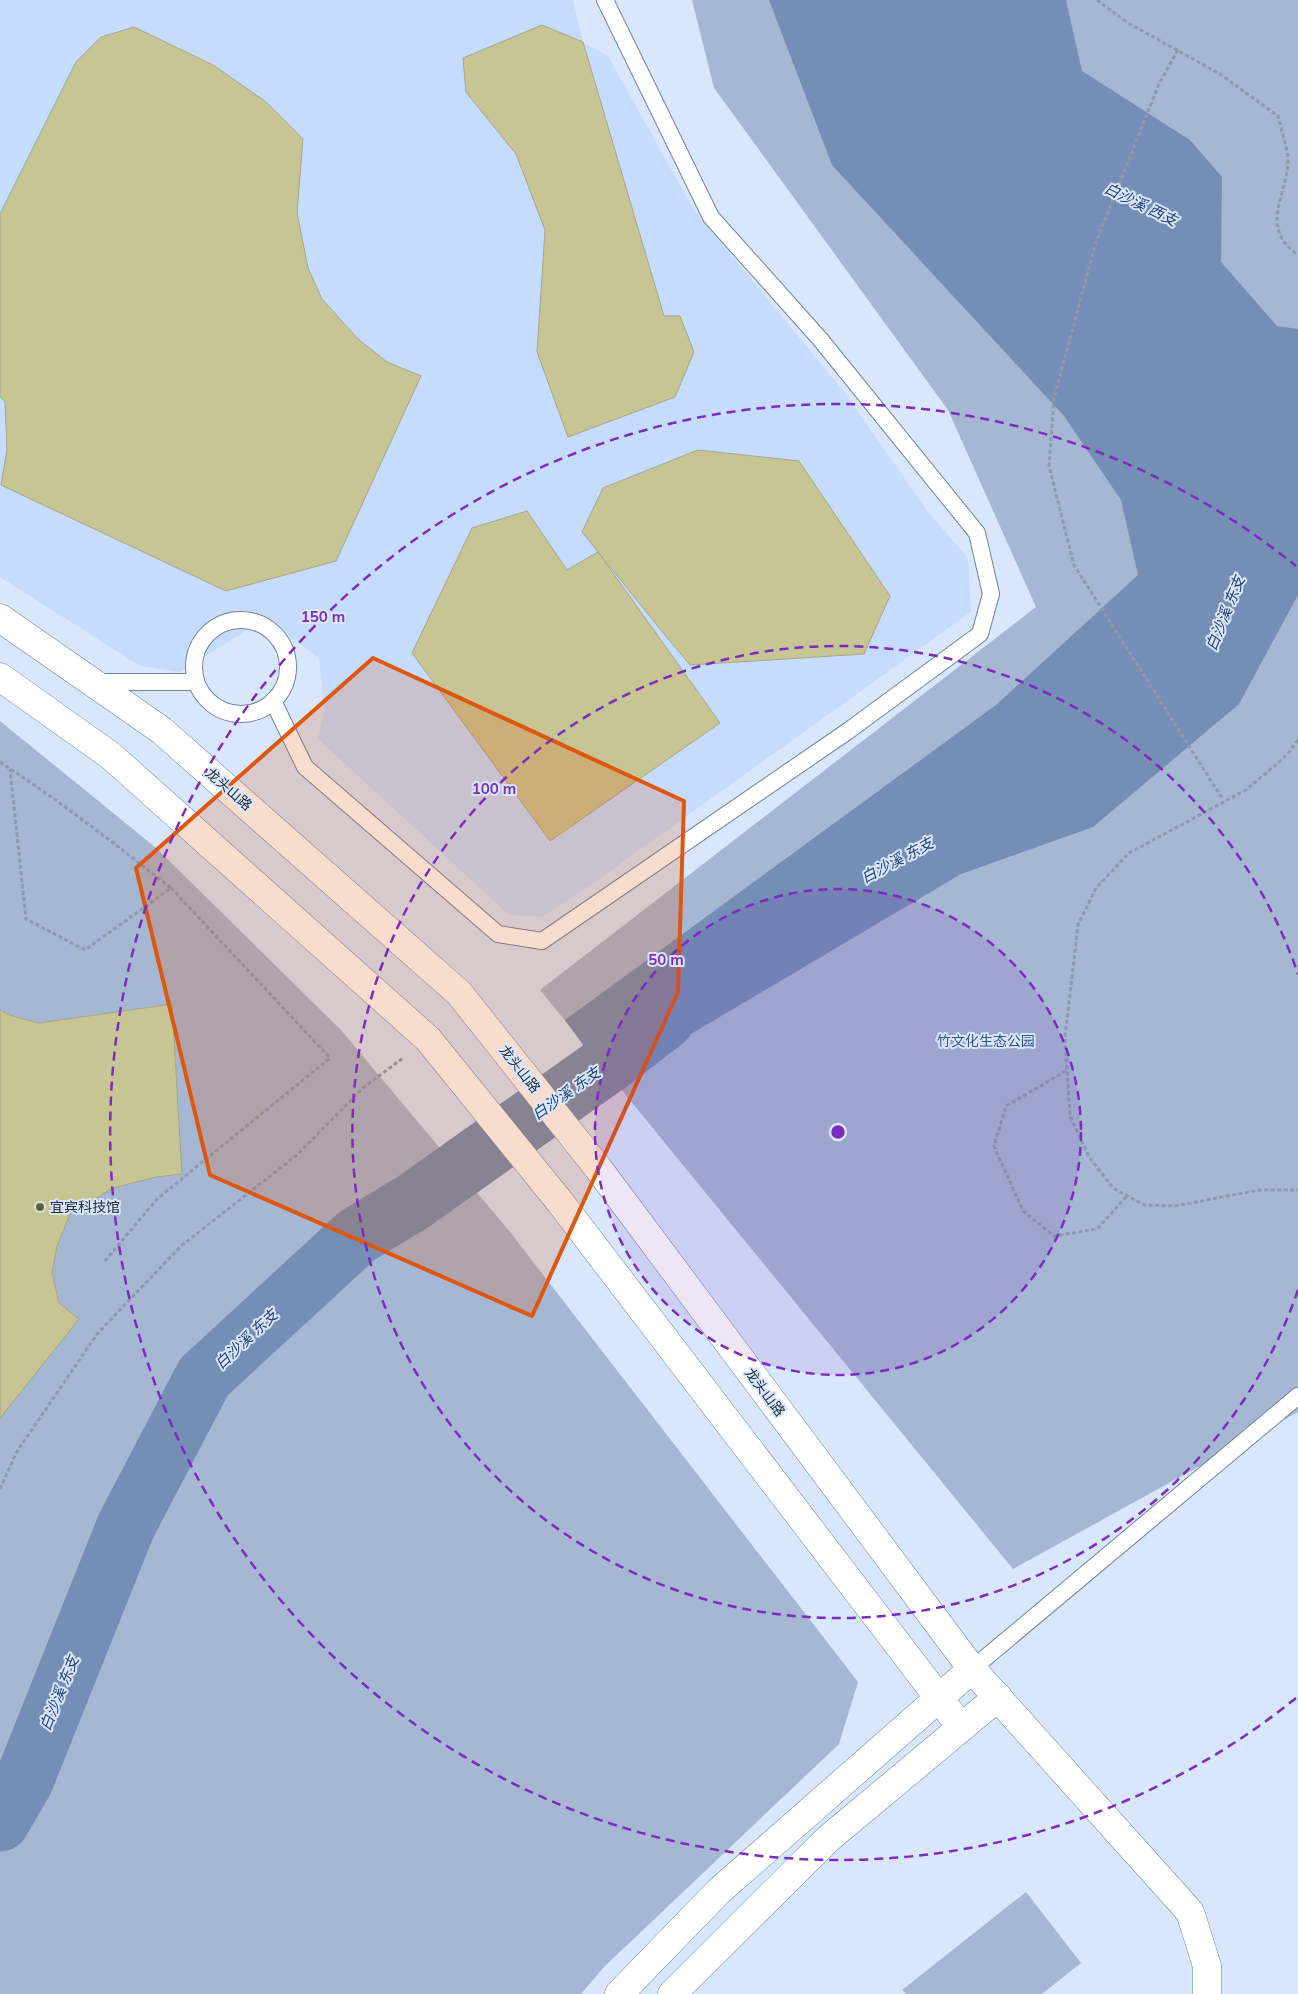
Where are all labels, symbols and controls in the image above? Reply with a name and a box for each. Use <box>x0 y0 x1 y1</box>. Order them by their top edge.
water label: 白沙溪 西支 <box>1101 178 1182 231</box>
water label: 白沙溪 东支 <box>1201 571 1249 653</box>
text: 150 m <box>301 607 345 626</box>
street label: 龙头山路 <box>202 764 256 814</box>
text: 100 m <box>472 779 516 798</box>
water label: 白沙溪 东支 <box>858 832 938 887</box>
text: 50 m <box>648 950 684 969</box>
park label: 竹文化生态公园 <box>937 1032 1035 1050</box>
street label: 龙头山路 <box>496 1041 544 1097</box>
water label: 白沙溪 东支 <box>528 1061 605 1123</box>
centre of rings <box>829 1123 847 1141</box>
place label: 宜宾科技馆 <box>50 1198 120 1216</box>
marker: 宜宾科技馆 <box>34 1201 46 1213</box>
water label: 白沙溪 东支 <box>211 1304 283 1373</box>
street label: 龙头山路 <box>741 1364 789 1420</box>
water label: 白沙溪 东支 <box>35 1651 83 1733</box>

